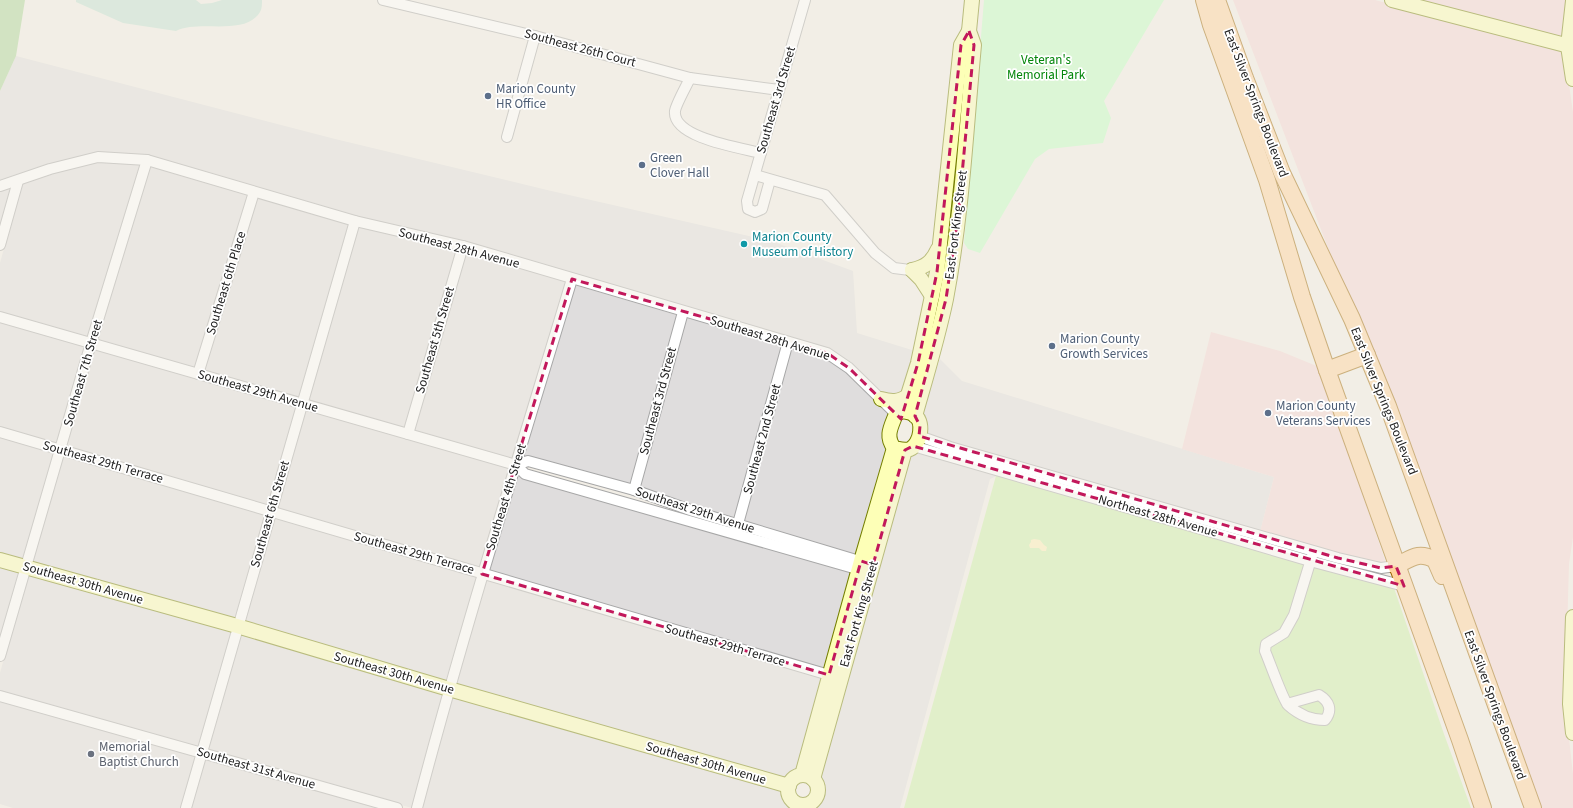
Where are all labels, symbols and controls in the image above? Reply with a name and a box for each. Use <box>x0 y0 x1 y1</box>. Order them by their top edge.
street label: Southeast 26th Court <box>522 24 638 72</box>
street label: East Silver Springs Boulevard <box>1219 26 1293 180</box>
street label: Southeast 3rd Street <box>752 44 800 156</box>
park label: Veteran's Memorial Park <box>1007 51 1086 84</box>
place label: Marion County HR Office <box>496 80 576 113</box>
marker: Marion County HR Office <box>483 91 493 101</box>
place label: Green Clover Hall <box>650 149 709 182</box>
marker: Green Clover Hall <box>637 160 647 170</box>
street label: East Fort King Street <box>940 169 972 281</box>
street label: Southeast 28th Avenue <box>396 223 522 273</box>
place label: Marion County Museum of History <box>752 228 853 261</box>
street label: Southeast 6th Place <box>202 229 250 337</box>
marker: Marion County Museum of History <box>739 239 749 249</box>
street label: Southeast 5th Street <box>411 284 459 396</box>
street label: Southeast 28th Avenue <box>708 311 832 365</box>
street label: Southeast 7th Street <box>59 317 107 429</box>
street label: East Silver Springs Boulevard <box>1346 324 1422 478</box>
place label: Marion County Growth Services <box>1060 330 1148 363</box>
marker: Marion County Growth Services <box>1047 341 1057 351</box>
street label: Southeast 3rd Street <box>635 345 681 457</box>
street label: Southeast 29th Avenue <box>196 365 320 417</box>
street label: Southeast 2nd Street <box>739 381 786 496</box>
place label: Marion County Veterans Services <box>1276 397 1371 430</box>
marker: Marion County Veterans Services <box>1263 408 1273 418</box>
street label: Southeast 29th Terrace <box>41 436 165 488</box>
street label: Southeast 4th Street <box>481 441 531 553</box>
street label: Southeast 6th Street <box>246 458 294 570</box>
street label: Southeast 29th Avenue <box>633 482 757 538</box>
street label: Northeast 28th Avenue <box>1096 490 1220 542</box>
street label: Southeast 29th Terrace <box>352 527 476 579</box>
street label: Southeast 30th Avenue <box>21 557 145 609</box>
street label: East Fort King Street <box>835 558 883 669</box>
street label: Southeast 29th Terrace <box>663 619 787 671</box>
street label: East Silver Springs Boulevard <box>1460 628 1530 782</box>
street label: Southeast 30th Avenue <box>332 647 456 699</box>
street label: Southeast 30th Avenue <box>644 737 768 789</box>
place label: Memorial Baptist Church <box>99 738 179 771</box>
street label: Southeast 31st Avenue <box>195 742 317 794</box>
marker: Memorial Baptist Church <box>86 749 96 759</box>

